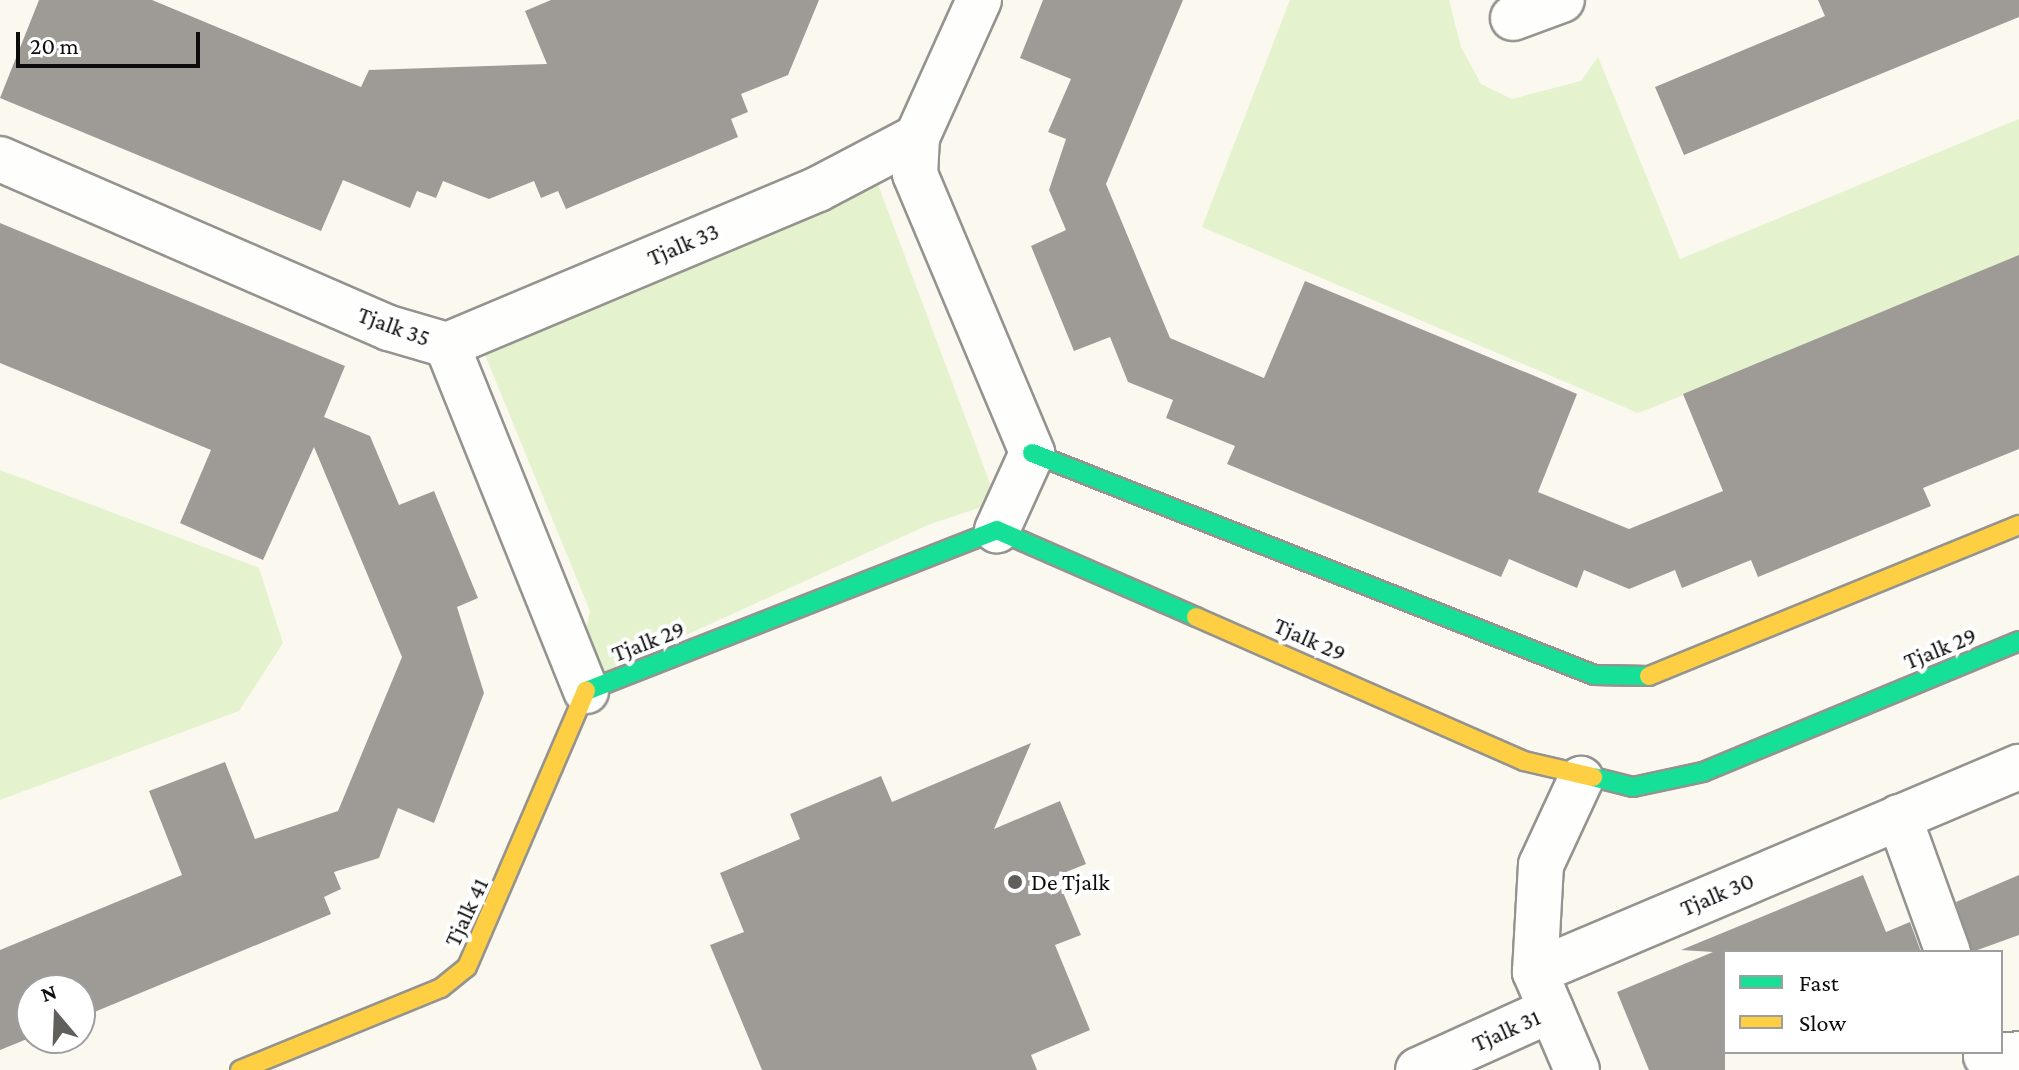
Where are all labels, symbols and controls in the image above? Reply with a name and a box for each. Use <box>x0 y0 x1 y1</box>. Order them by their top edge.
scale bar <box>20 16 204 66</box>
text: 20 m <box>30 32 79 59</box>
street label: Tjalk 33 <box>643 216 723 272</box>
street label: Tjalk 35 <box>354 300 434 352</box>
street label: Tjalk 29 <box>1269 610 1351 668</box>
street label: Tjalk 29 <box>607 614 689 668</box>
street label: Tjalk 29 <box>1899 620 1981 676</box>
street label: Tjalk 30 <box>1676 866 1758 922</box>
place label: De Tjalk <box>1031 868 1110 896</box>
street label: Tjalk 41 <box>438 873 494 951</box>
marker: De Tjalk <box>1006 873 1024 891</box>
legend <box>1723 950 2003 1054</box>
text: Fast <box>1799 969 1839 996</box>
north arrow <box>16 974 96 1054</box>
text: N <box>38 978 60 1007</box>
street label: Tjalk 31 <box>1467 1002 1545 1058</box>
text: Slow <box>1799 1009 1846 1036</box>

